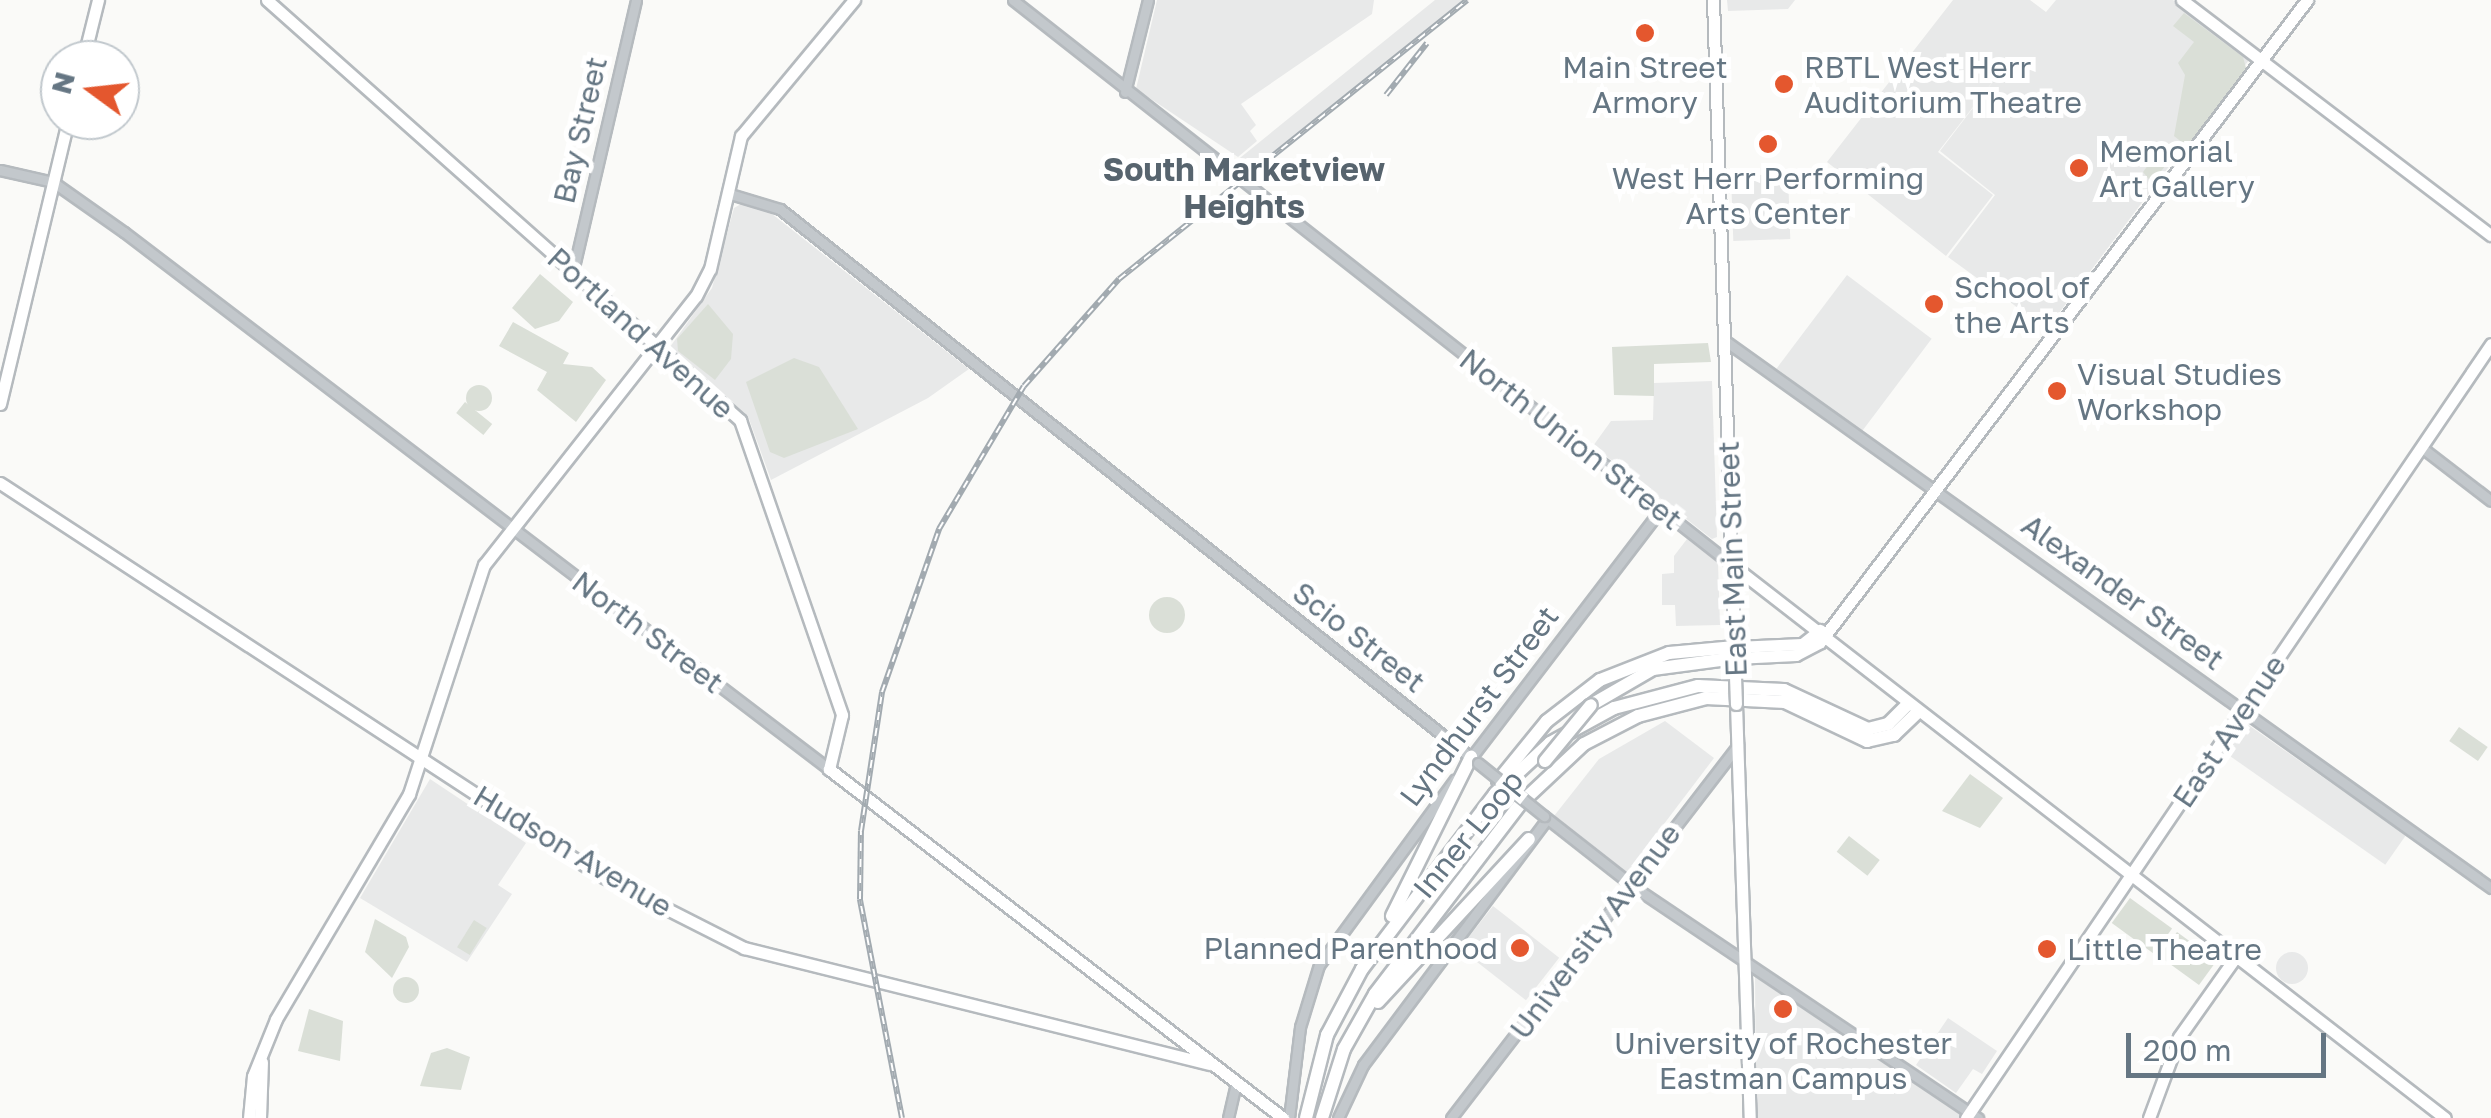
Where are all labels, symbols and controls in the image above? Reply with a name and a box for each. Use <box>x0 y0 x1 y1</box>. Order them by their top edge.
marker: Main Street Armory <box>1634 22 1656 44</box>
north arrow <box>40 40 140 140</box>
place label: Main Street Armory <box>1562 49 1728 120</box>
place label: RBTL West Herr Auditorium Theatre <box>1804 49 2082 120</box>
street label: Bay Street <box>546 53 614 207</box>
text: N <box>44 68 81 97</box>
marker: RBTL West Herr Auditorium Theatre <box>1773 73 1795 95</box>
marker: West Herr Performing Arts Center <box>1757 133 1779 155</box>
place label: Memorial Art Gallery <box>2099 133 2255 204</box>
district label: South Marketview Heights <box>1103 151 1385 226</box>
marker: Memorial Art Gallery <box>2068 157 2090 179</box>
place label: West Herr Performing Arts Center <box>1612 160 1924 230</box>
street label: Portland Avenue <box>540 240 742 426</box>
place label: School of the Arts <box>1954 269 2090 340</box>
marker: School of the Arts <box>1923 293 1945 315</box>
street label: North Union Street <box>1453 341 1689 537</box>
place label: Visual Studies Workshop <box>2077 356 2282 426</box>
marker: Visual Studies Workshop <box>2046 380 2068 402</box>
street label: East Main Street <box>1710 440 1754 678</box>
street label: Alexander Street <box>2015 507 2231 677</box>
street label: North Street <box>565 564 731 700</box>
street label: Scio Street <box>1286 574 1432 700</box>
street label: Lyndhurst Street <box>1392 599 1566 813</box>
street label: East Avenue <box>2165 648 2293 814</box>
street label: Inner Loop <box>1406 763 1530 905</box>
street label: Hudson Avenue <box>467 778 679 924</box>
street label: University Avenue <box>1502 816 1688 1046</box>
place label: Planned Parenthood <box>1203 930 1498 966</box>
place label: Little Theatre <box>2067 931 2262 967</box>
marker: Planned Parenthood <box>1507 935 1533 961</box>
marker: Little Theatre <box>2036 938 2058 960</box>
marker: University of Rochester Eastman Campus <box>1772 998 1794 1020</box>
scale bar <box>2131 1013 2331 1075</box>
place label: University of Rochester Eastman Campus <box>1614 1025 1952 1096</box>
text: 200 m <box>2143 1032 2232 1068</box>

